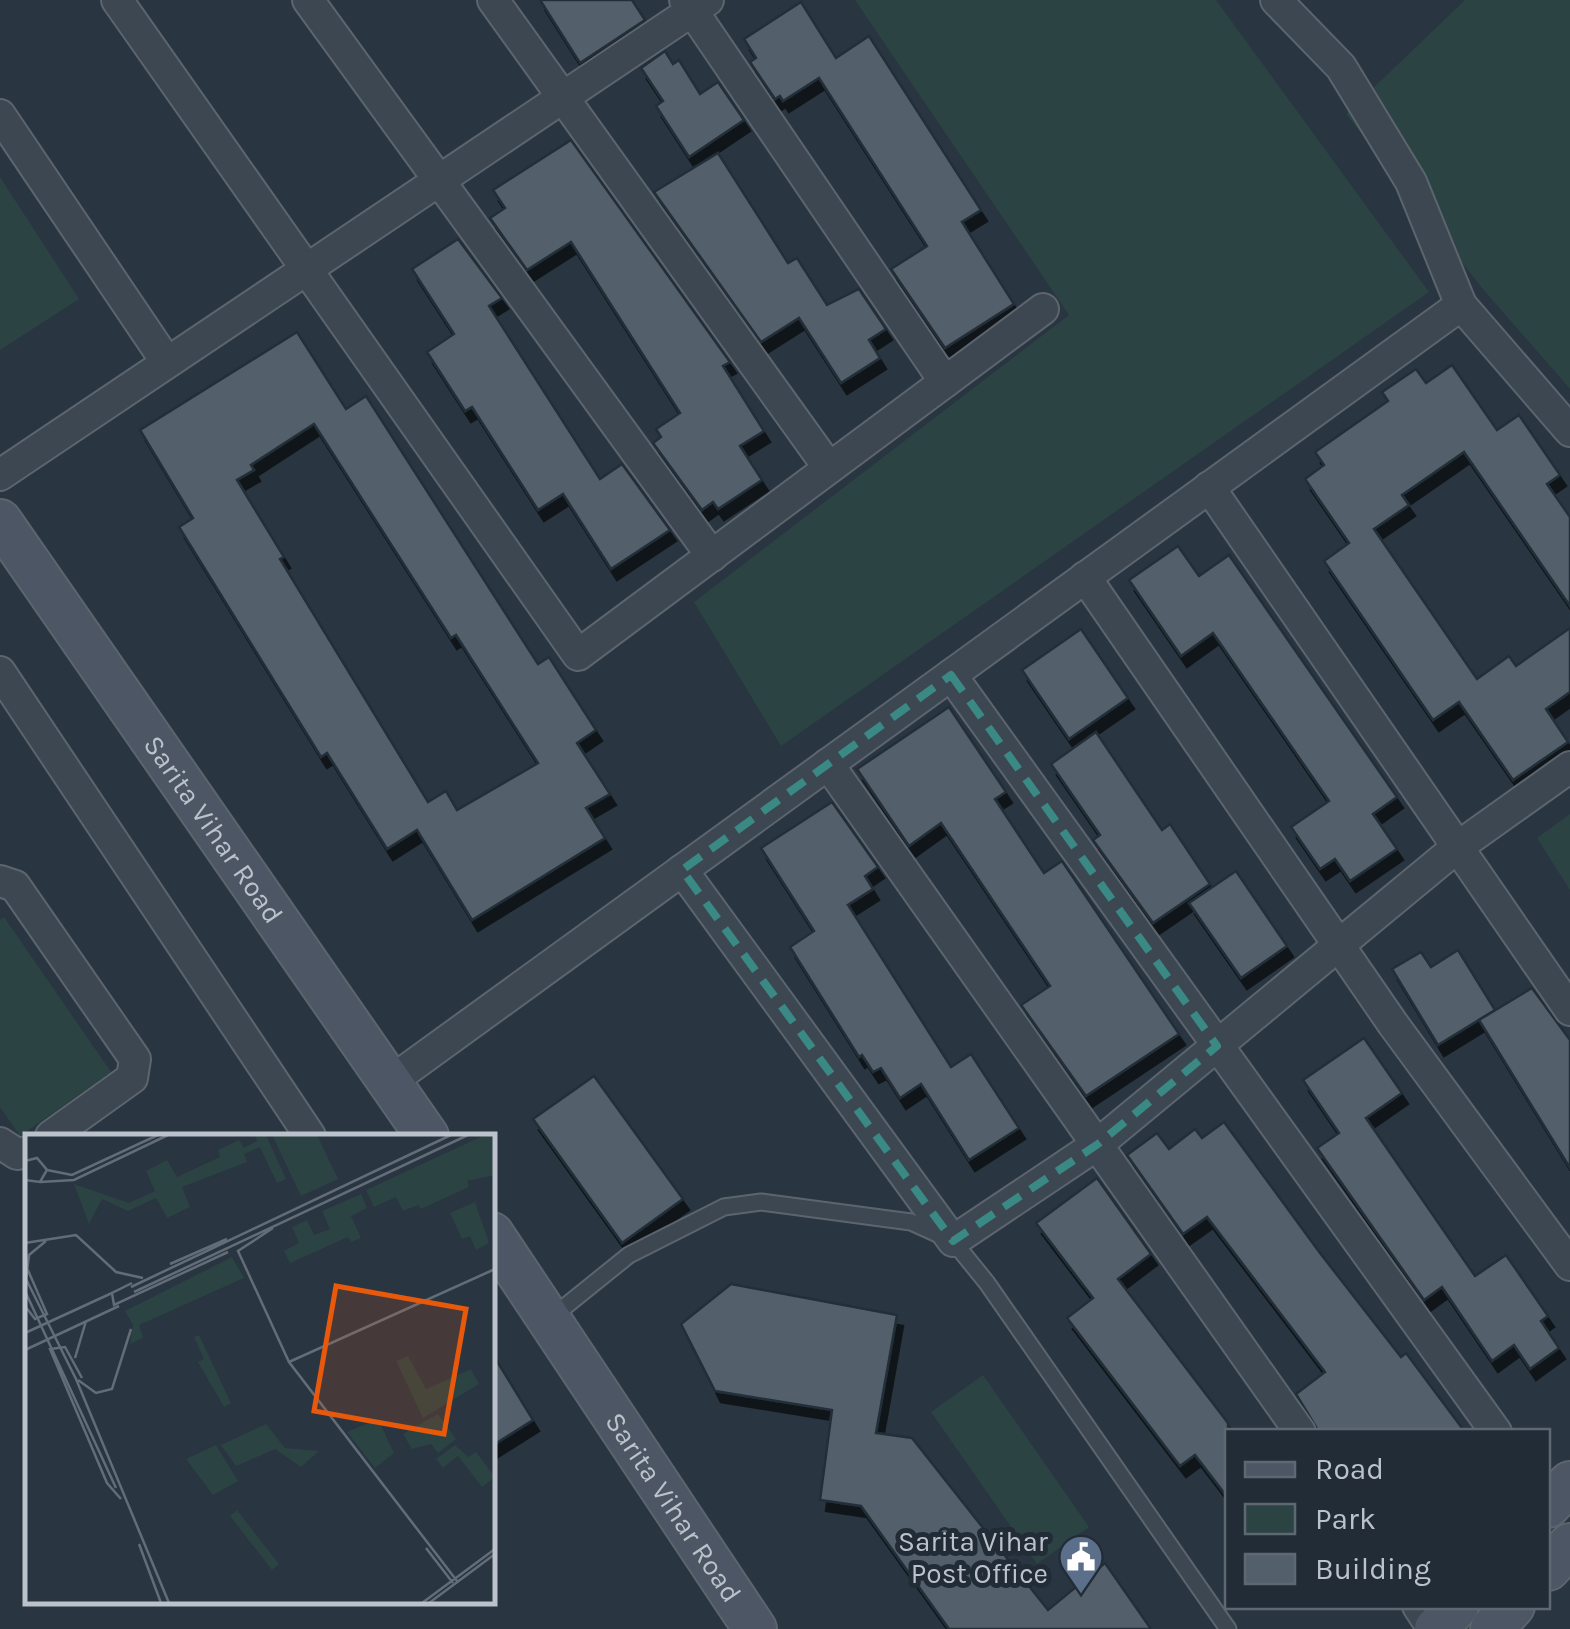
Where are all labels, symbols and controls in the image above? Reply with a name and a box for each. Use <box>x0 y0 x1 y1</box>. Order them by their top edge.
street label: Sarita Vihar Road <box>137 729 290 930</box>
inset map <box>25 1134 495 1604</box>
street label: Sarita Vihar Road <box>598 1406 748 1608</box>
legend <box>1225 1429 1550 1609</box>
text: Road <box>1315 1451 1384 1487</box>
text: Park <box>1315 1501 1376 1537</box>
place label: Sarita Vihar Post Office <box>898 1525 1049 1590</box>
public building icon: Sarita Vihar Post Office <box>1058 1534 1104 1595</box>
text: Building <box>1315 1551 1431 1587</box>

